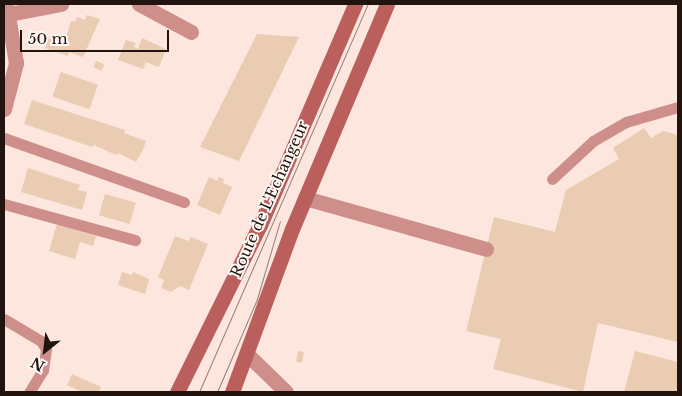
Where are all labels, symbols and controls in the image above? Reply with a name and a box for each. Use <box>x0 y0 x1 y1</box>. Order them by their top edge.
scale bar <box>22 20 171 52</box>
text: 50 m <box>28 29 68 48</box>
street label: Route de L'Echangeur <box>227 118 311 280</box>
north arrow <box>20 326 70 376</box>
text: N <box>28 353 48 375</box>

